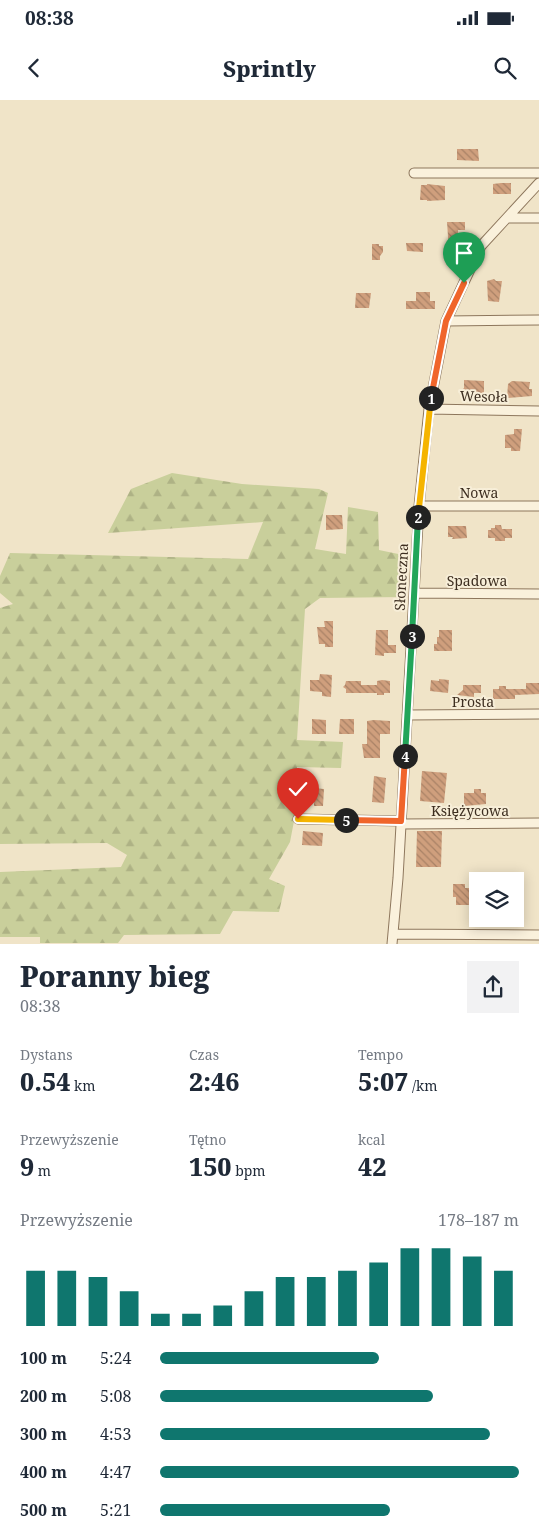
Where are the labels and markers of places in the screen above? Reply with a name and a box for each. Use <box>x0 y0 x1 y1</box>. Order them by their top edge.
pin <box>443 232 485 283</box>
pin: 1 <box>418 386 444 410</box>
pin: 2 <box>406 504 430 530</box>
pin: 3 <box>400 624 424 648</box>
pin: 4 <box>392 744 418 768</box>
pin <box>277 768 319 819</box>
pin: 5 <box>334 808 358 832</box>

